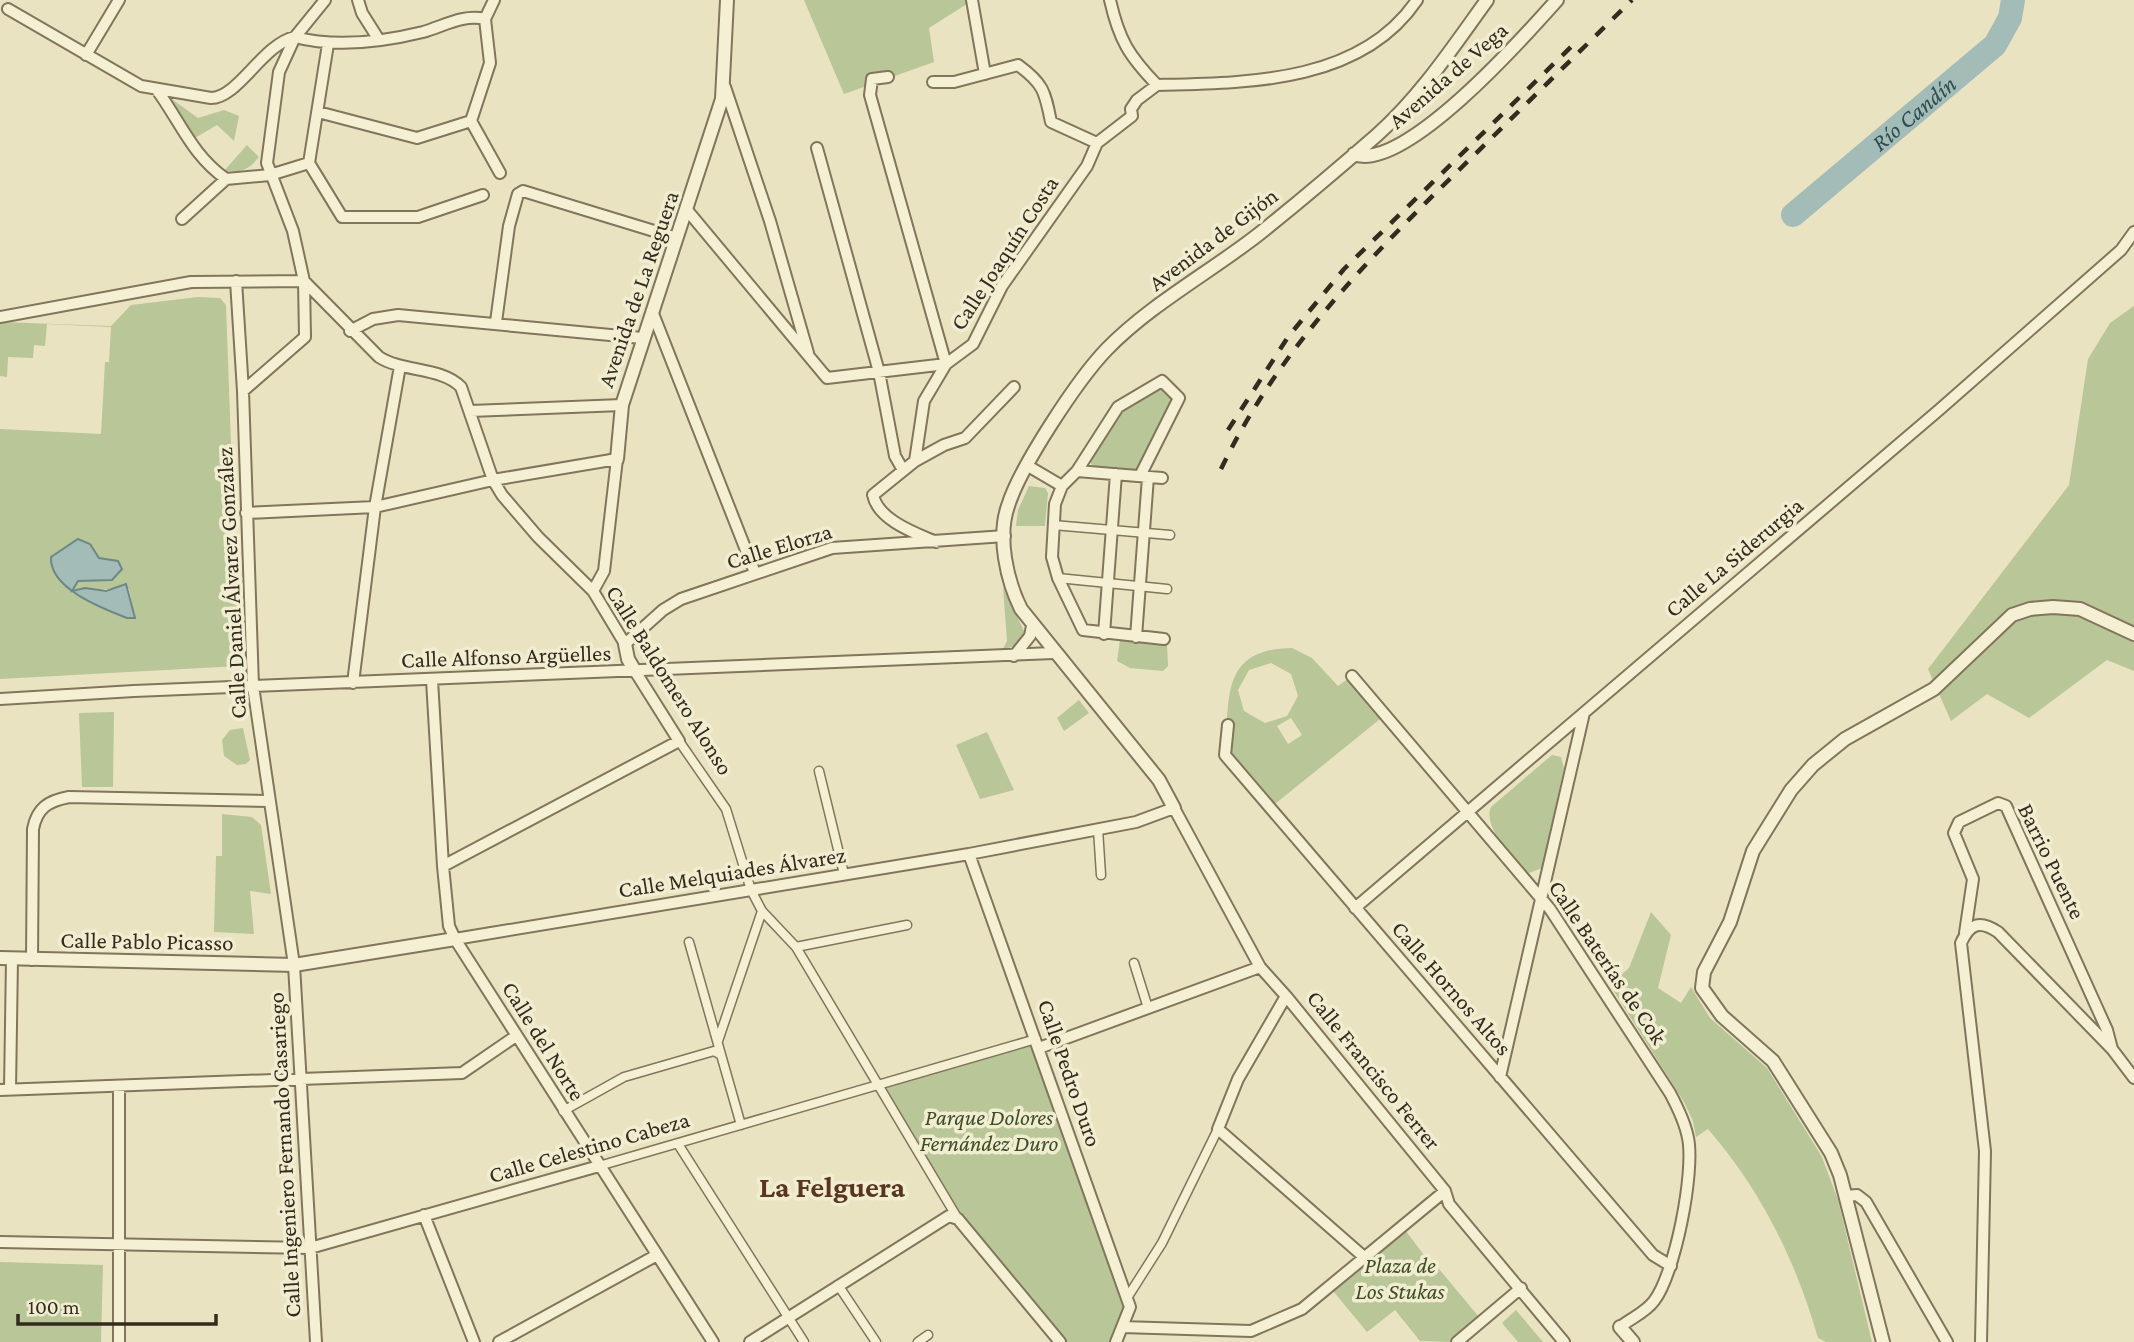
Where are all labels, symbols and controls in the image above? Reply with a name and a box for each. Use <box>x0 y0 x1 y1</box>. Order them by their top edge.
street label: Avenida de Vega <box>1383 16 1513 134</box>
water label: Río Candín <box>1866 70 1961 156</box>
street label: Calle Joaquín Costa <box>945 171 1064 335</box>
street label: Avenida de Gijón <box>1143 182 1283 296</box>
street label: Avenida de La Reguera <box>592 187 684 391</box>
street label: Calle Daniel Álvarez González <box>211 446 251 720</box>
street label: Calle La Siderurgia <box>1660 492 1808 622</box>
street label: Calle Elorza <box>723 518 835 574</box>
street label: Calle Baldomero Alonso <box>601 580 739 780</box>
street label: Calle Alfonso Argüelles <box>400 639 612 673</box>
street label: Barrio Puente <box>2013 799 2091 923</box>
street label: Calle Melquiades Álvarez <box>616 841 848 903</box>
street label: Calle Baterías de Cok <box>1544 875 1672 1049</box>
street label: Calle Hornos Altos <box>1387 916 1517 1060</box>
street label: Calle Pablo Picasso <box>60 926 234 956</box>
street label: Calle del Norte <box>497 977 591 1105</box>
street label: Calle Francisco Ferrer <box>1302 985 1446 1155</box>
street label: Calle Ingeniero Fernando Casariego <box>262 992 306 1318</box>
street label: Calle Pedro Duro <box>1033 996 1107 1150</box>
park label: Parque Dolores Fernández Duro <box>920 1104 1058 1156</box>
street label: Calle Celestino Cabeza <box>486 1106 693 1188</box>
district label: La Felguera <box>759 1170 905 1203</box>
park label: Plaza de Los Stukas <box>1355 1252 1446 1304</box>
scale bar <box>18 1282 215 1326</box>
text: 100 m <box>28 1295 80 1319</box>

